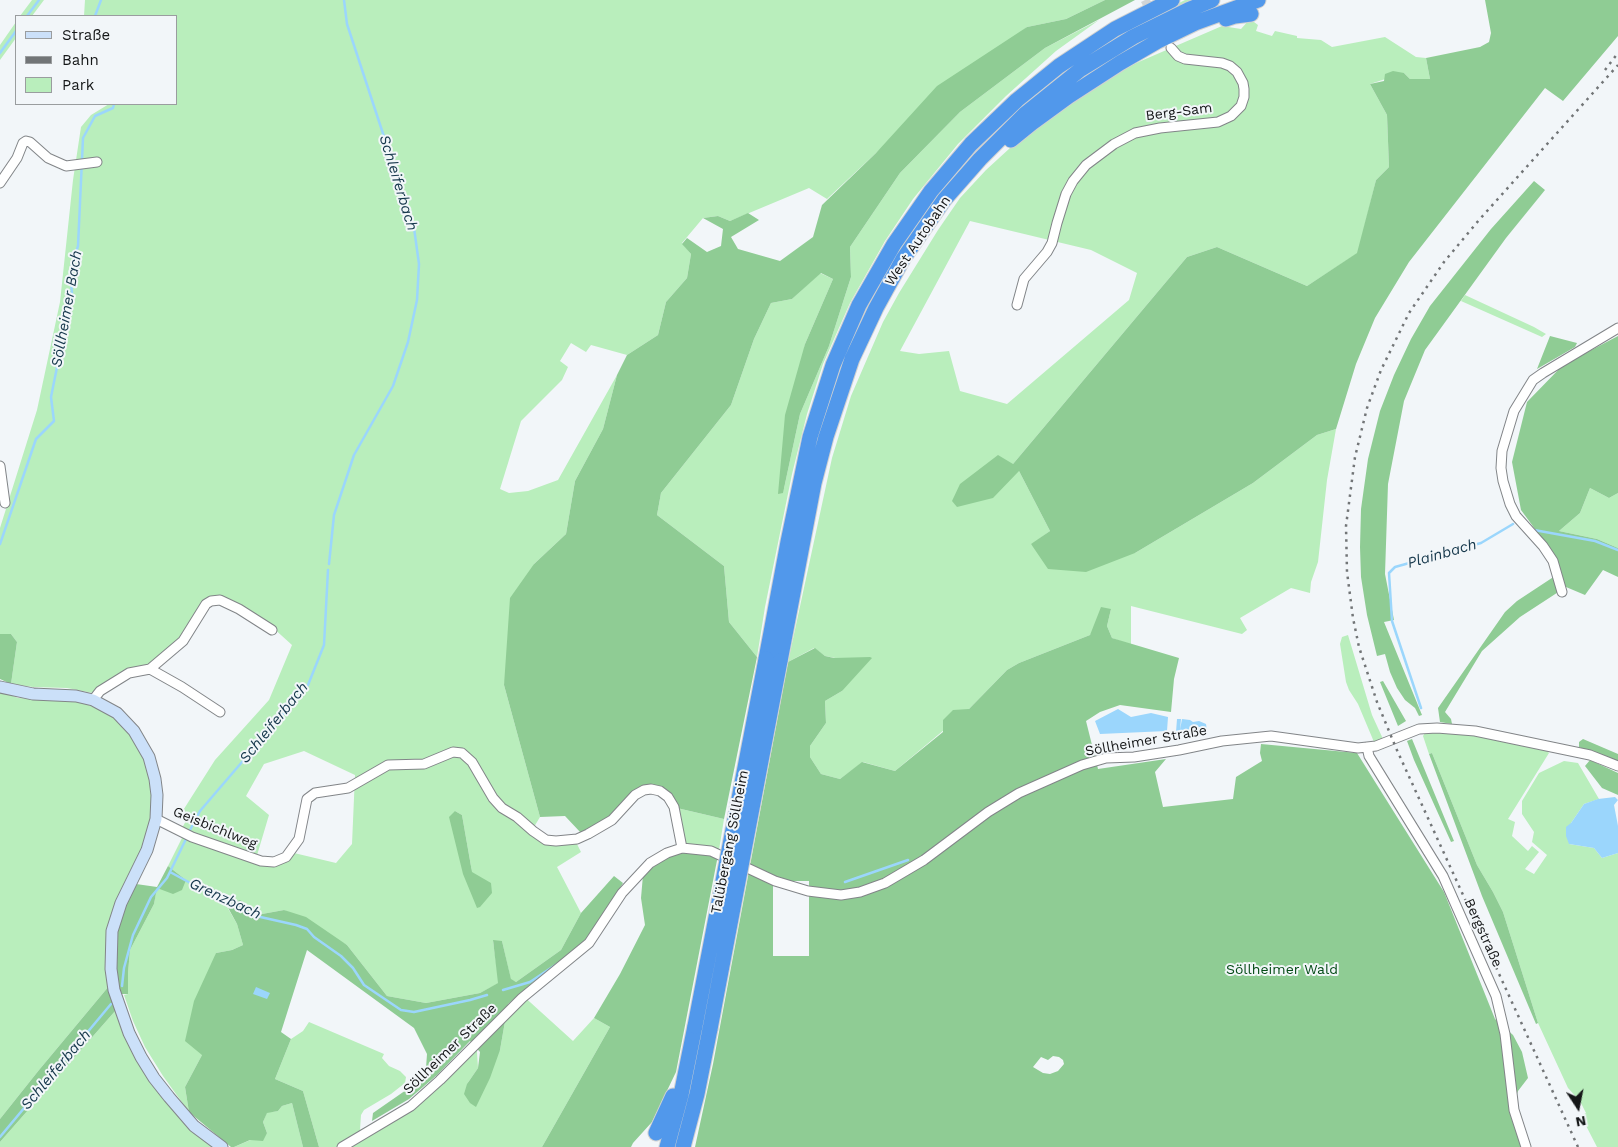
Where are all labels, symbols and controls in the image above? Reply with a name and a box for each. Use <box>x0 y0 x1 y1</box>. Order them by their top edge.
legend <box>15 15 178 105</box>
text: Straße <box>62 26 110 44</box>
text: Bahn <box>62 51 99 69</box>
text: Park <box>62 76 94 94</box>
street label: Berg-Sam <box>1145 100 1213 124</box>
water label: Schleiferbach <box>375 133 421 233</box>
street label: West Autobahn <box>882 193 954 289</box>
water label: Söllheimer Bach <box>48 249 86 369</box>
water label: Plainbach <box>1405 536 1479 572</box>
water label: Schleiferbach <box>236 679 312 767</box>
street label: Söllheimer Straße <box>1084 722 1208 760</box>
street label: Talübergang Söllheim <box>708 769 752 915</box>
street label: Geisbichlweg <box>170 803 260 853</box>
water label: Grenzbach <box>186 875 264 923</box>
street label: Bergstraße <box>1460 896 1506 970</box>
park label: Söllheimer Wald <box>1226 962 1338 978</box>
street label: Söllheimer Straße <box>400 1000 500 1098</box>
water label: Schleiferbach <box>17 1026 95 1114</box>
north arrow <box>1553 1082 1603 1132</box>
text: N <box>1574 1113 1587 1131</box>

